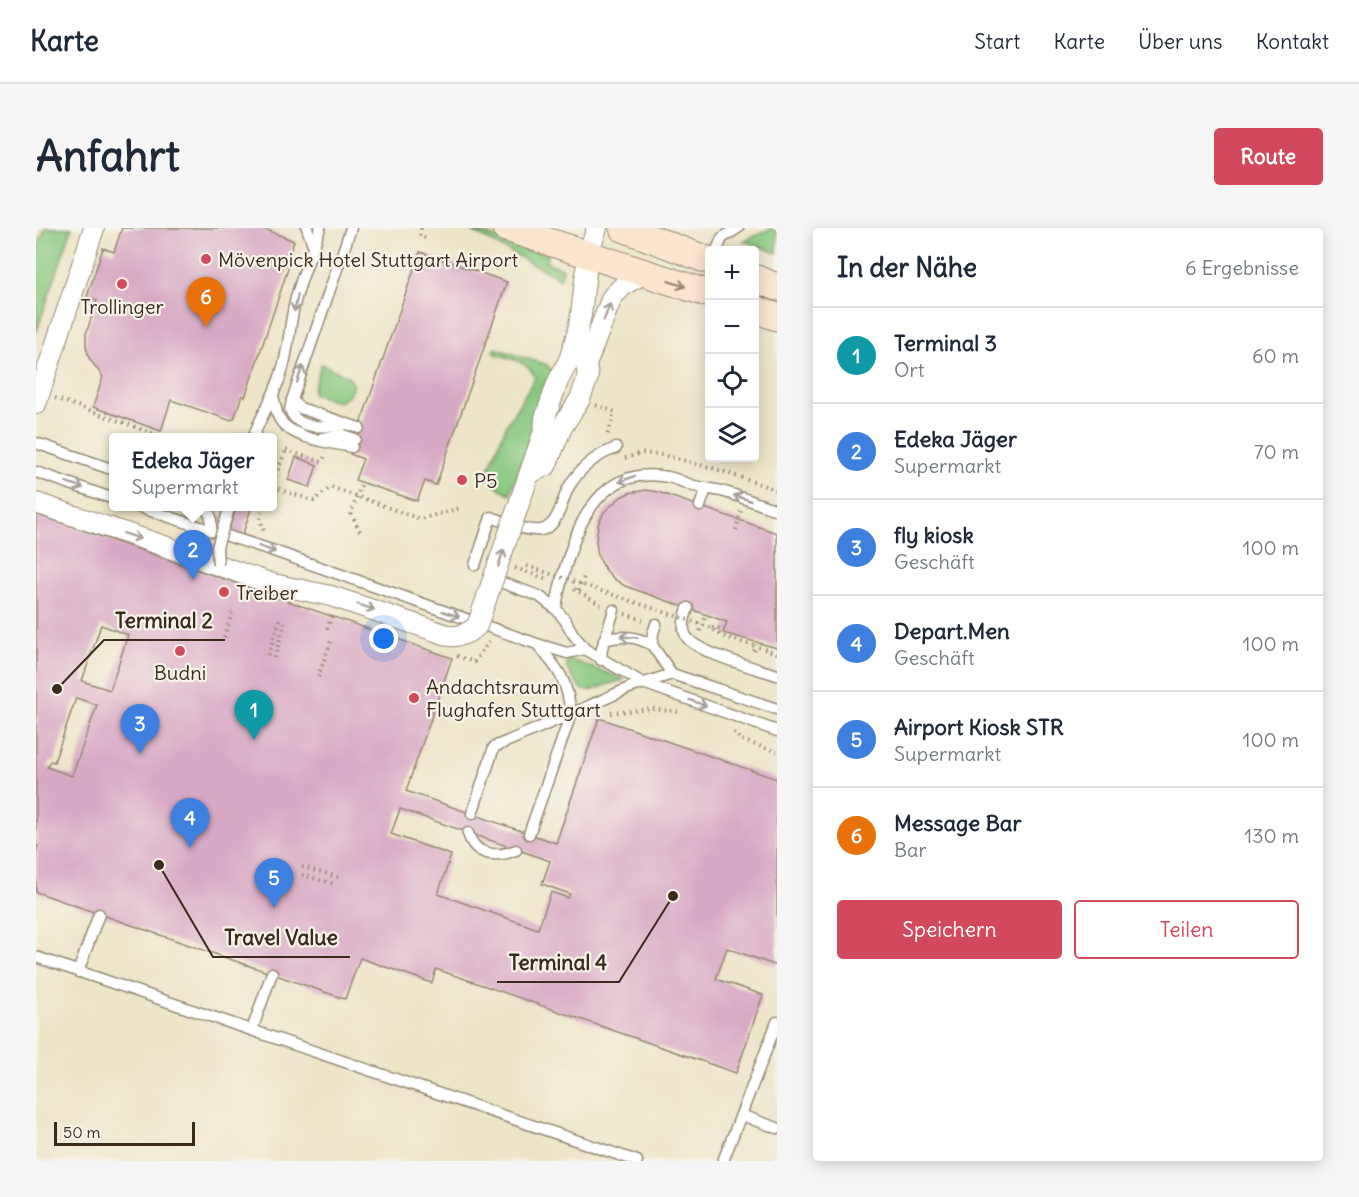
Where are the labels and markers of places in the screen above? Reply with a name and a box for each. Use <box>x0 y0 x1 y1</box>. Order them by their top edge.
place label: Mövenpick Hotel Stuttgart Airport <box>218 247 519 272</box>
marker: Mövenpick Hotel Stuttgart Airport <box>199 252 213 266</box>
marker: Trollinger <box>115 277 129 291</box>
pin: 6 <box>186 278 226 327</box>
place label: Trollinger <box>80 294 164 319</box>
place label: P5 <box>474 468 498 493</box>
marker: P5 <box>455 473 469 487</box>
pin: 2 <box>174 530 212 580</box>
place label: Treiber <box>236 580 298 605</box>
marker: Treiber <box>217 585 231 599</box>
callout: Terminal 2 <box>104 601 225 640</box>
marker: Budni <box>173 644 187 658</box>
place label: Budni <box>154 660 206 685</box>
place label: Andachtsraum Flughafen Stuttgart <box>426 674 601 722</box>
pin: 1 <box>234 690 274 740</box>
marker: Andachtsraum Flughafen Stuttgart <box>407 691 421 705</box>
pin: 3 <box>120 704 160 754</box>
pin: 4 <box>170 798 210 848</box>
pin: 5 <box>254 858 294 908</box>
callout: Travel Value <box>213 918 350 957</box>
callout: Terminal 4 <box>497 943 619 982</box>

